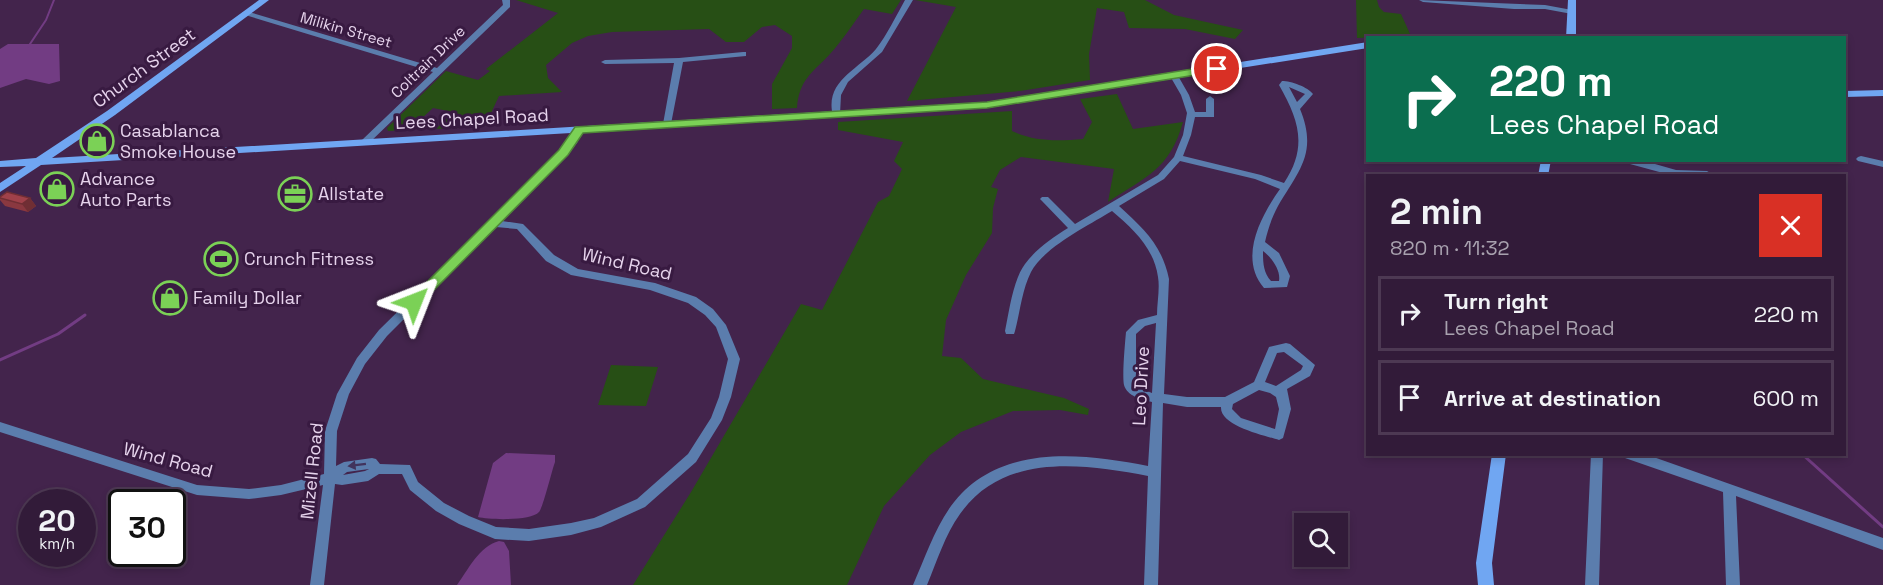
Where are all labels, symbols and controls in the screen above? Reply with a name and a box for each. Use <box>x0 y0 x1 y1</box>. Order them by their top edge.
street label: Milikin Street <box>298 7 394 52</box>
street label: Coltrain Drive <box>386 21 469 102</box>
street label: Church Street <box>88 23 200 113</box>
pin <box>1191 43 1242 94</box>
icon: arrive <box>1200 52 1233 85</box>
text: 220 m <box>1489 55 1613 108</box>
icon: right <box>1390 60 1468 138</box>
street label: Lees Chapel Road <box>395 103 549 134</box>
text: Lees Chapel Road <box>1489 107 1719 142</box>
place label: Casablanca Smoke House <box>120 119 236 163</box>
shop icon: Casablanca Smoke House <box>79 123 115 159</box>
place label: Advance Auto Parts <box>80 167 172 211</box>
shop icon: Advance Auto Parts <box>39 171 75 207</box>
office icon: Allstate <box>277 176 313 212</box>
place label: Allstate <box>318 182 384 205</box>
text: 2 min <box>1390 189 1483 235</box>
button: close <box>1759 194 1822 257</box>
text: 820 m · 11:32 <box>1390 235 1510 261</box>
sports icon: Crunch Fitness <box>203 241 239 277</box>
street label: Wind Road <box>580 242 674 285</box>
place label: Crunch Fitness <box>244 247 374 270</box>
position arrow <box>382 270 446 334</box>
shop icon: Family Dollar <box>152 280 188 316</box>
place label: Family Dollar <box>193 286 302 309</box>
text: Turn right <box>1444 287 1549 315</box>
icon: right <box>1393 297 1426 330</box>
text: 220 m <box>1754 300 1819 328</box>
text: Lees Chapel Road <box>1444 315 1615 341</box>
street label: Leo Drive <box>1127 346 1154 426</box>
icon: arrive <box>1393 381 1426 414</box>
text: Arrive at destination <box>1444 384 1661 412</box>
text: 600 m <box>1753 384 1819 412</box>
street label: Mizell Road <box>295 421 328 521</box>
street label: Wind Road <box>121 437 215 482</box>
one-way arrow <box>347 461 366 470</box>
speed limit sign: 30 <box>108 489 186 567</box>
text: 20 <box>38 501 76 540</box>
map controls <box>1294 513 1348 567</box>
button: search <box>1294 513 1348 567</box>
text: km/h <box>39 534 75 553</box>

